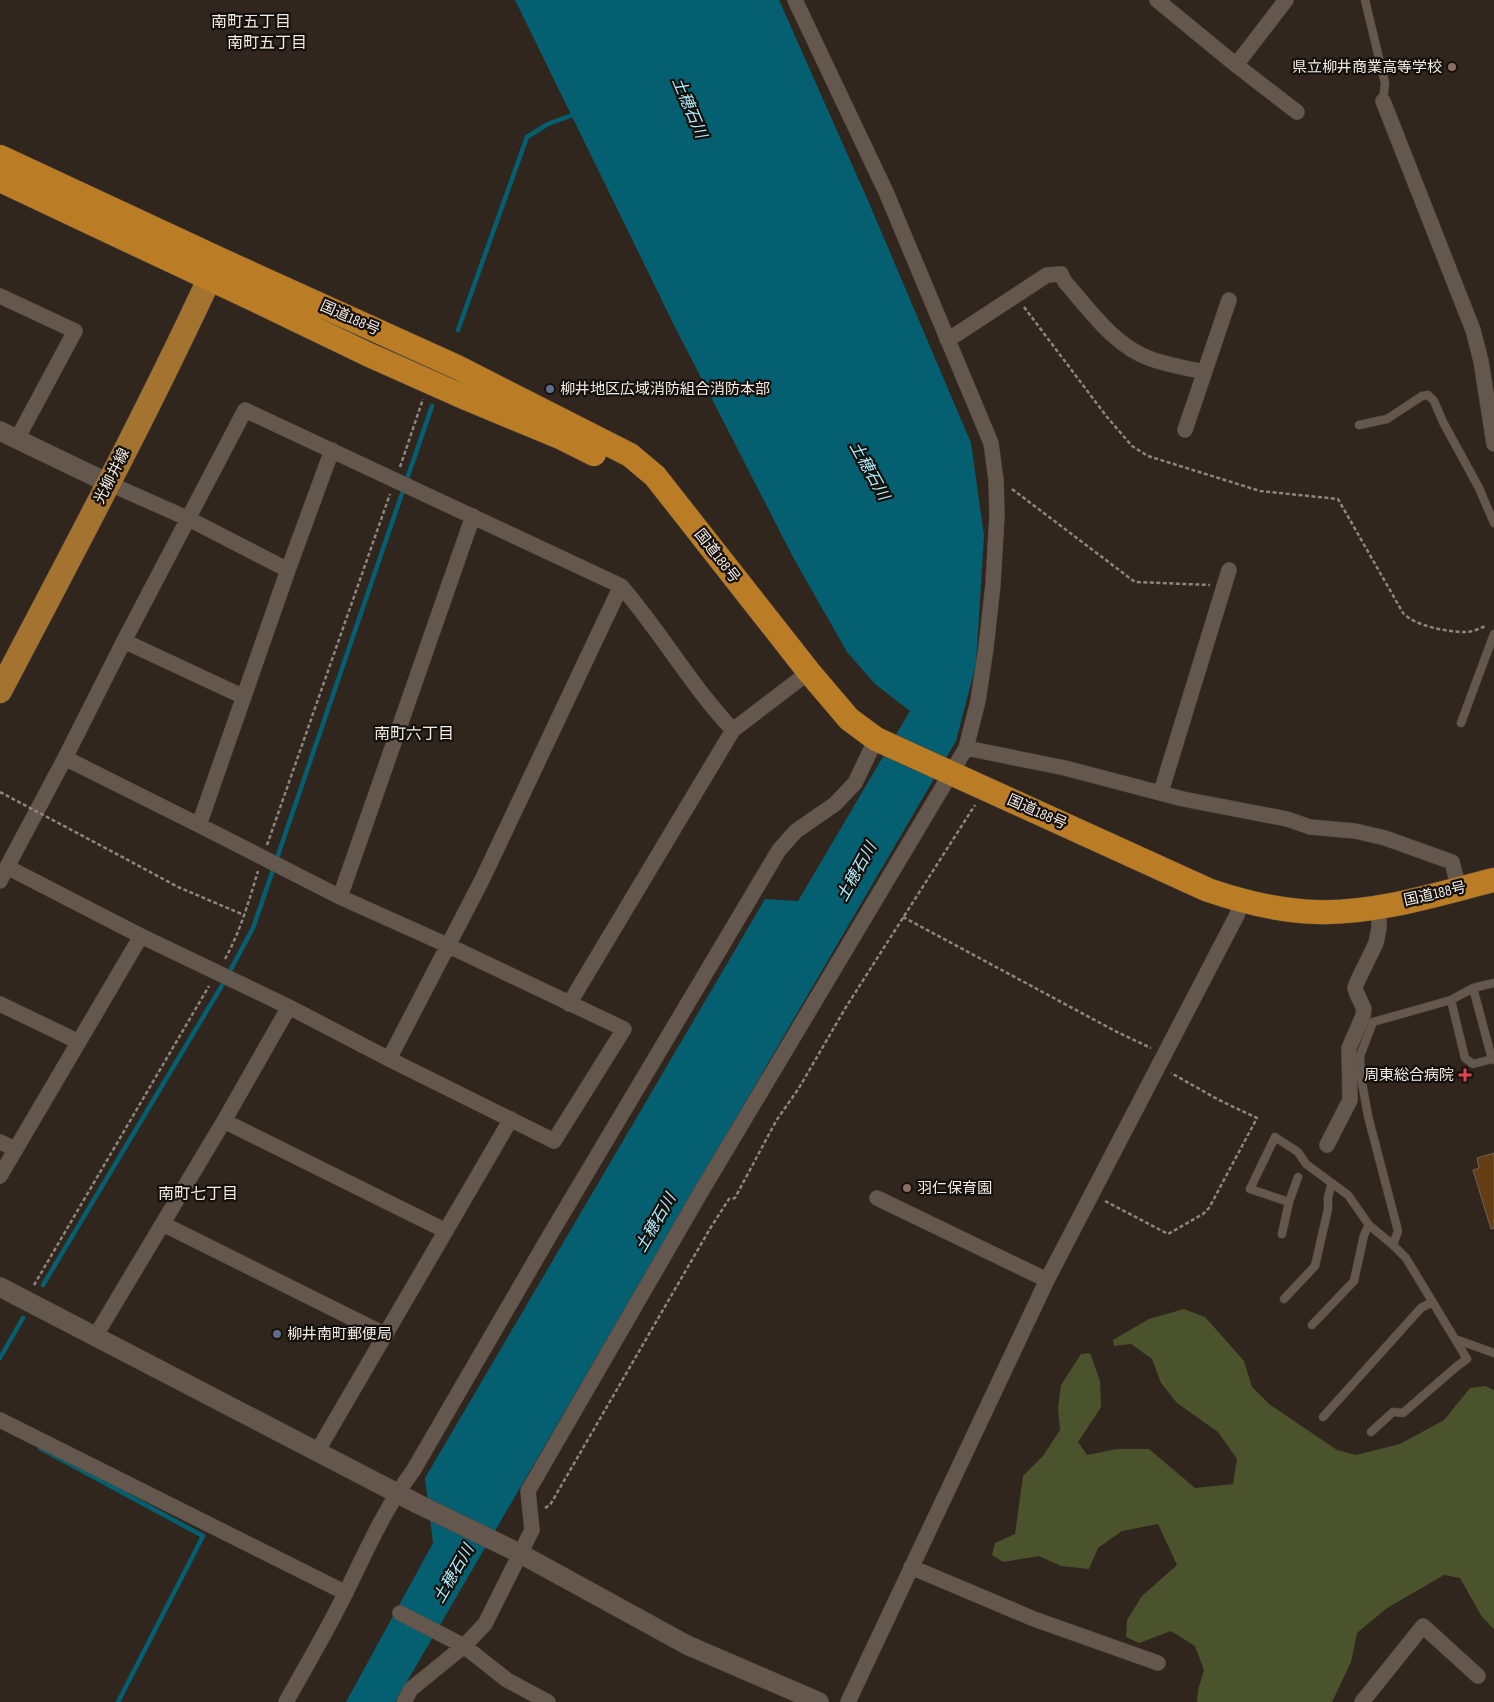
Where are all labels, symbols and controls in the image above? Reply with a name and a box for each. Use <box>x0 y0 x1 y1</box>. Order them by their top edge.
district label: 南町五丁目 <box>211 13 291 32</box>
district label: 南町五丁目 <box>227 34 307 53</box>
place label: 県立柳井商業高等学校 <box>1292 58 1442 77</box>
marker: 県立柳井商業高等学校 <box>1446 61 1458 73</box>
water label: 土穂石川 <box>668 75 711 143</box>
street label: 国道188号 <box>317 296 383 340</box>
place label: 柳井地区広域消防組合消防本部 <box>560 380 770 399</box>
marker: 柳井地区広域消防組合消防本部 <box>544 383 556 395</box>
water label: 土穂石川 <box>845 438 894 505</box>
street label: 光柳井線 <box>90 445 134 507</box>
street label: 国道188号 <box>690 525 744 587</box>
district label: 南町六丁目 <box>374 725 454 744</box>
street label: 国道188号 <box>1004 790 1070 834</box>
water label: 土穂石川 <box>833 838 882 905</box>
street label: 国道188号 <box>1402 878 1468 910</box>
place label: 周東総合病院 <box>1364 1066 1454 1085</box>
marker: 周東総合病院 <box>1458 1068 1472 1082</box>
place label: 羽仁保育園 <box>917 1179 992 1198</box>
marker: 羽仁保育園 <box>901 1182 913 1194</box>
district label: 南町七丁目 <box>158 1185 238 1204</box>
water label: 土穂石川 <box>632 1189 681 1255</box>
place label: 柳井南町郵便局 <box>287 1325 392 1344</box>
marker: 柳井南町郵便局 <box>271 1328 283 1340</box>
water label: 土穂石川 <box>430 1540 479 1606</box>

